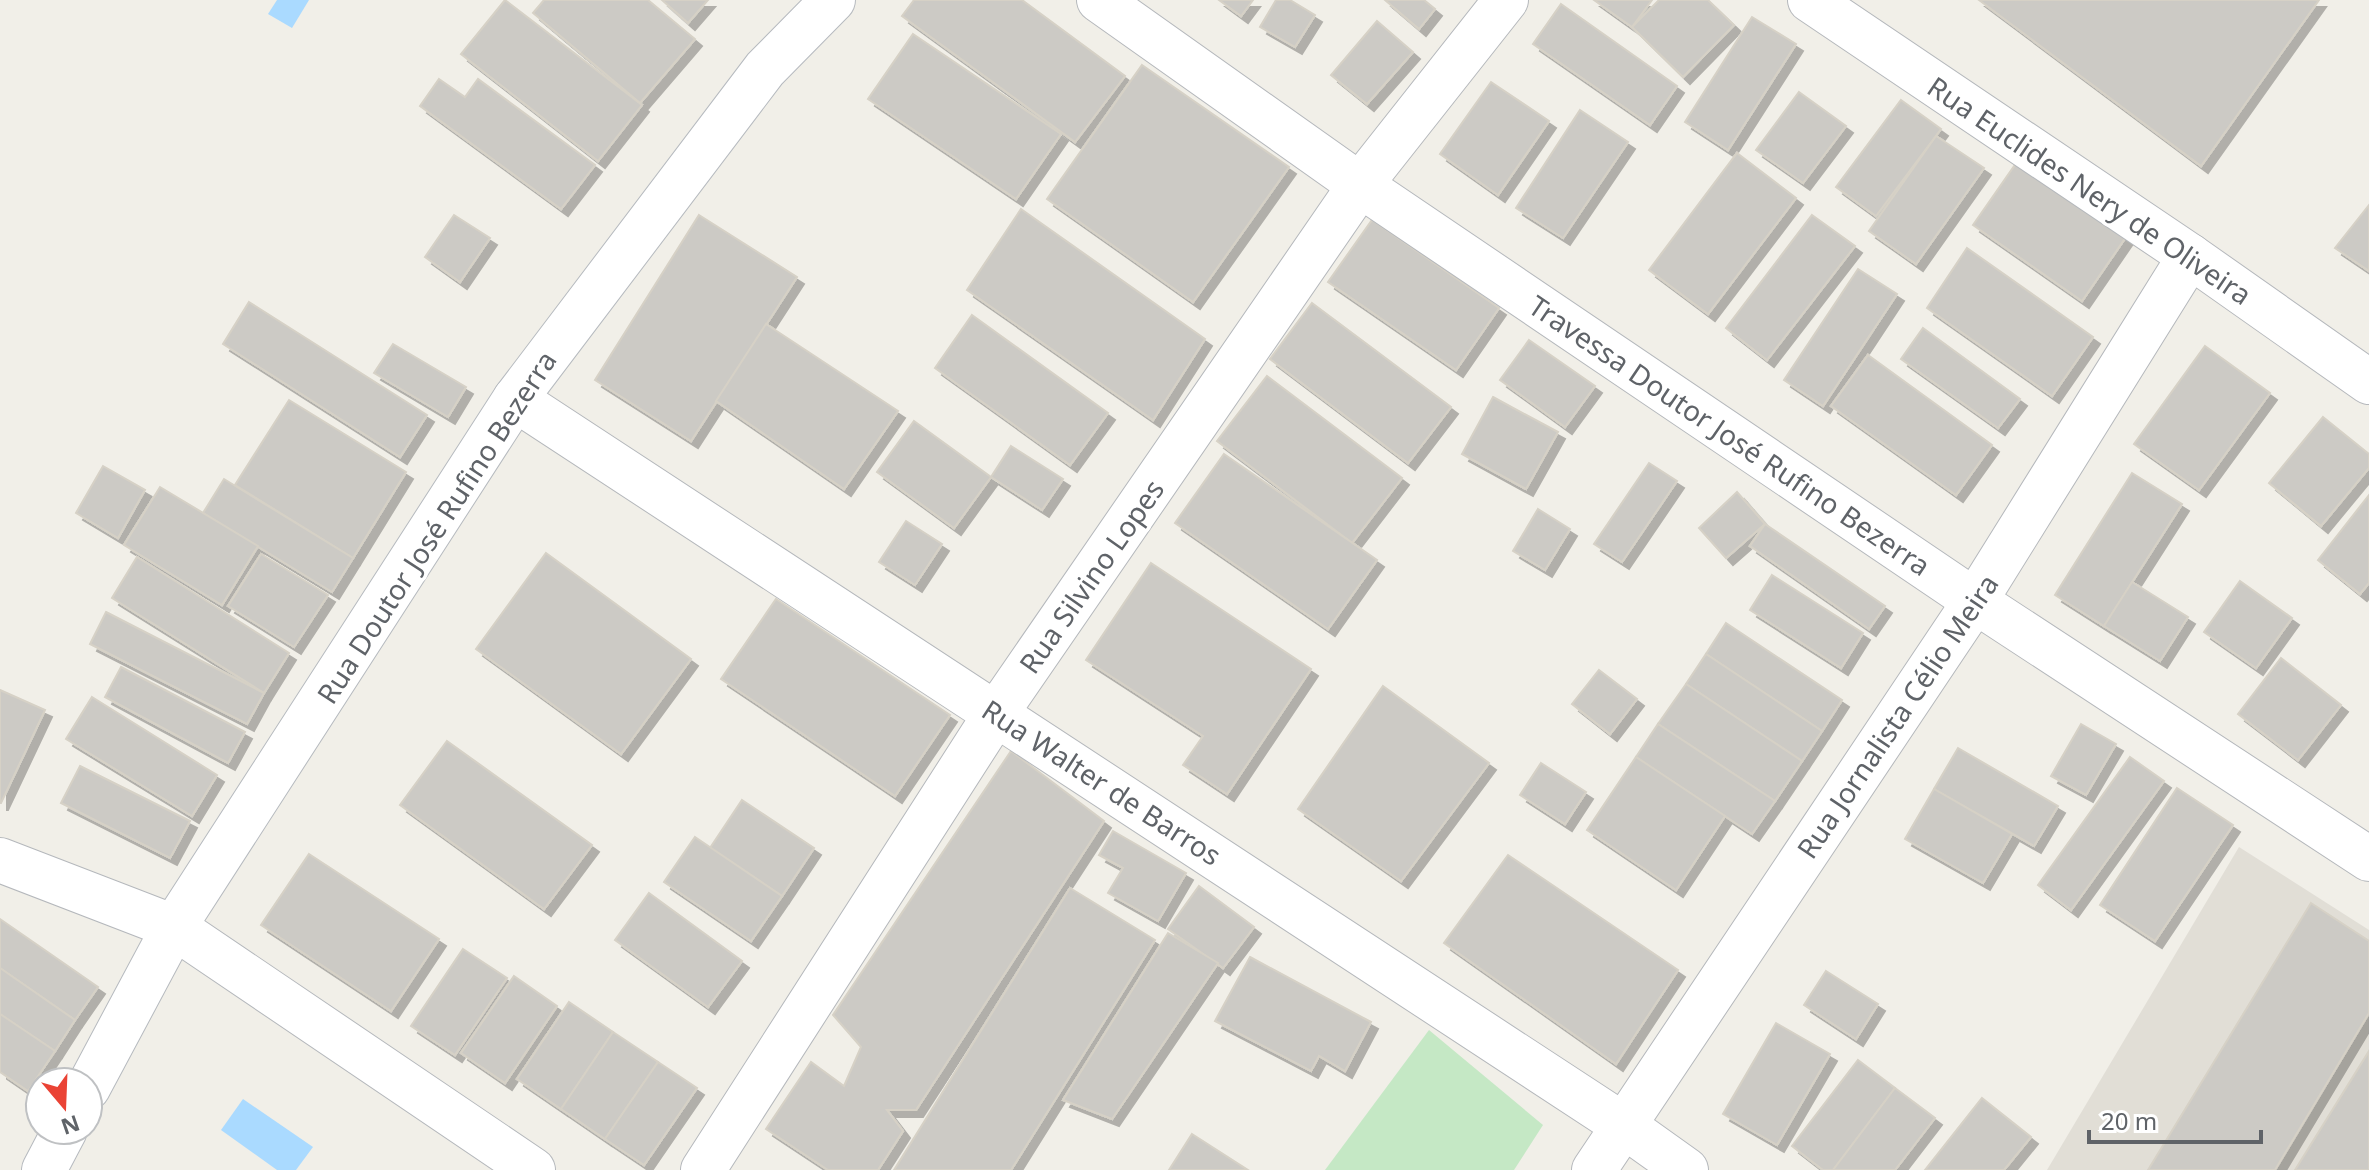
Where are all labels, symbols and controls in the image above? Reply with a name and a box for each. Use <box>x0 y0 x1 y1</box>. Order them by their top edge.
street label: Rua Euclides Nery de Oliveira <box>1921 67 2259 313</box>
street label: Travessa Doutor José Rufino Bezerra <box>1522 286 1938 584</box>
street label: Rua Doutor José Rufino Bezerra <box>307 343 565 711</box>
street label: Rua Silvino Lopes <box>1010 471 1172 681</box>
street label: Rua Jornalista Célio Meira <box>1788 566 2006 866</box>
street label: Rua Walter de Barros <box>975 690 1229 874</box>
north arrow <box>24 1066 104 1146</box>
scale bar <box>2089 1094 2261 1144</box>
text: 20 m <box>2101 1104 2157 1137</box>
text: N <box>57 1109 84 1143</box>

